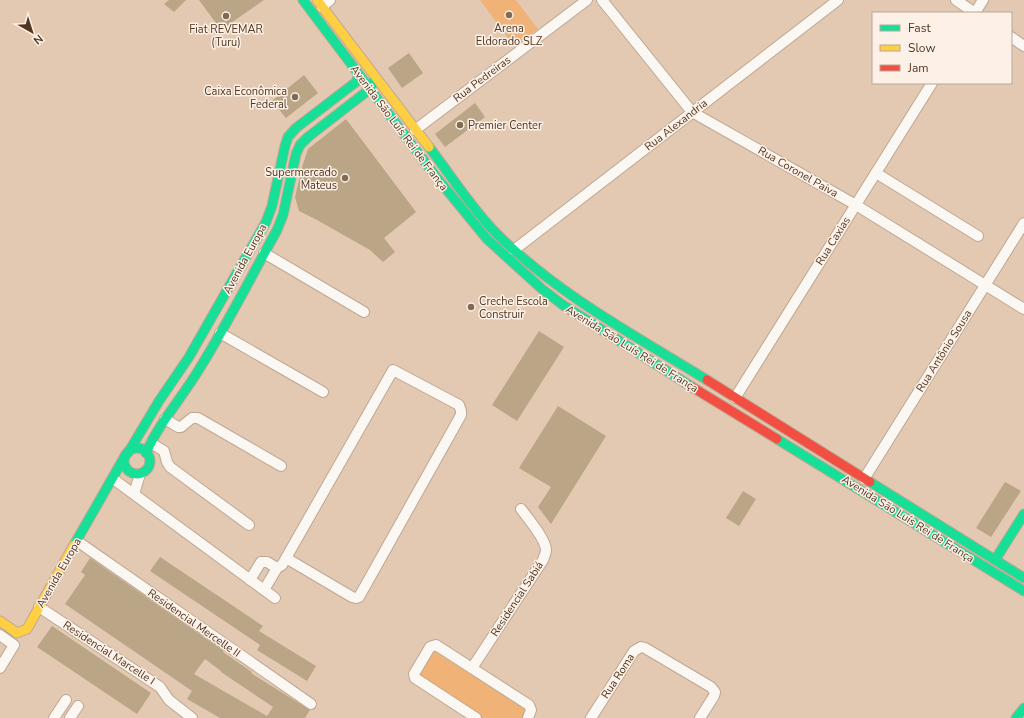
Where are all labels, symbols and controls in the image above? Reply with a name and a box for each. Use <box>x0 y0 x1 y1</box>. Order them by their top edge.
marker: Arena Eldorado SLZ <box>504 10 514 20</box>
marker: Fiat REVEMAR (Turu) <box>221 11 231 21</box>
north arrow <box>12 12 52 52</box>
legend <box>872 12 1012 84</box>
text: Fast <box>908 20 931 36</box>
place label: Arena Eldorado SLZ <box>476 21 543 49</box>
place label: Fiat REVEMAR (Turu) <box>189 22 263 50</box>
text: N <box>30 31 46 48</box>
text: Slow <box>908 40 936 56</box>
street label: Rua Pedreiras <box>450 52 514 106</box>
text: Jam <box>907 60 929 76</box>
street label: Avenida São Luís Rei de França <box>347 62 451 194</box>
place label: Caixa Econômica Federal <box>204 84 288 112</box>
marker: Caixa Econômica Federal <box>290 92 300 102</box>
street label: Rua Alexandria <box>642 96 711 154</box>
place label: Premier Center <box>468 118 542 133</box>
marker: Premier Center <box>455 120 465 130</box>
street label: Rua Coronel Paiva <box>755 143 841 201</box>
place label: Supermercado Mateus <box>265 165 337 193</box>
marker: Supermercado Mateus <box>340 173 350 183</box>
street label: Rua Caxias <box>812 214 854 268</box>
street label: Avenida Europa <box>220 221 271 297</box>
place label: Creche Escola Construir <box>479 294 548 322</box>
marker: Creche Escola Construir <box>466 302 476 312</box>
street label: Avenida São Luís Rei de França <box>563 302 701 396</box>
street label: Rua Antônio Sousa <box>913 307 975 395</box>
street label: Avenida São Luís Rei de França <box>839 472 977 566</box>
street label: Avenida Europa <box>33 535 85 610</box>
street label: Residencial Sabiá <box>487 559 547 639</box>
street label: Residencial Mercelle II <box>145 585 243 661</box>
street label: Residencial Marcelle I <box>60 618 158 688</box>
street label: Rua Roma <box>598 650 638 701</box>

